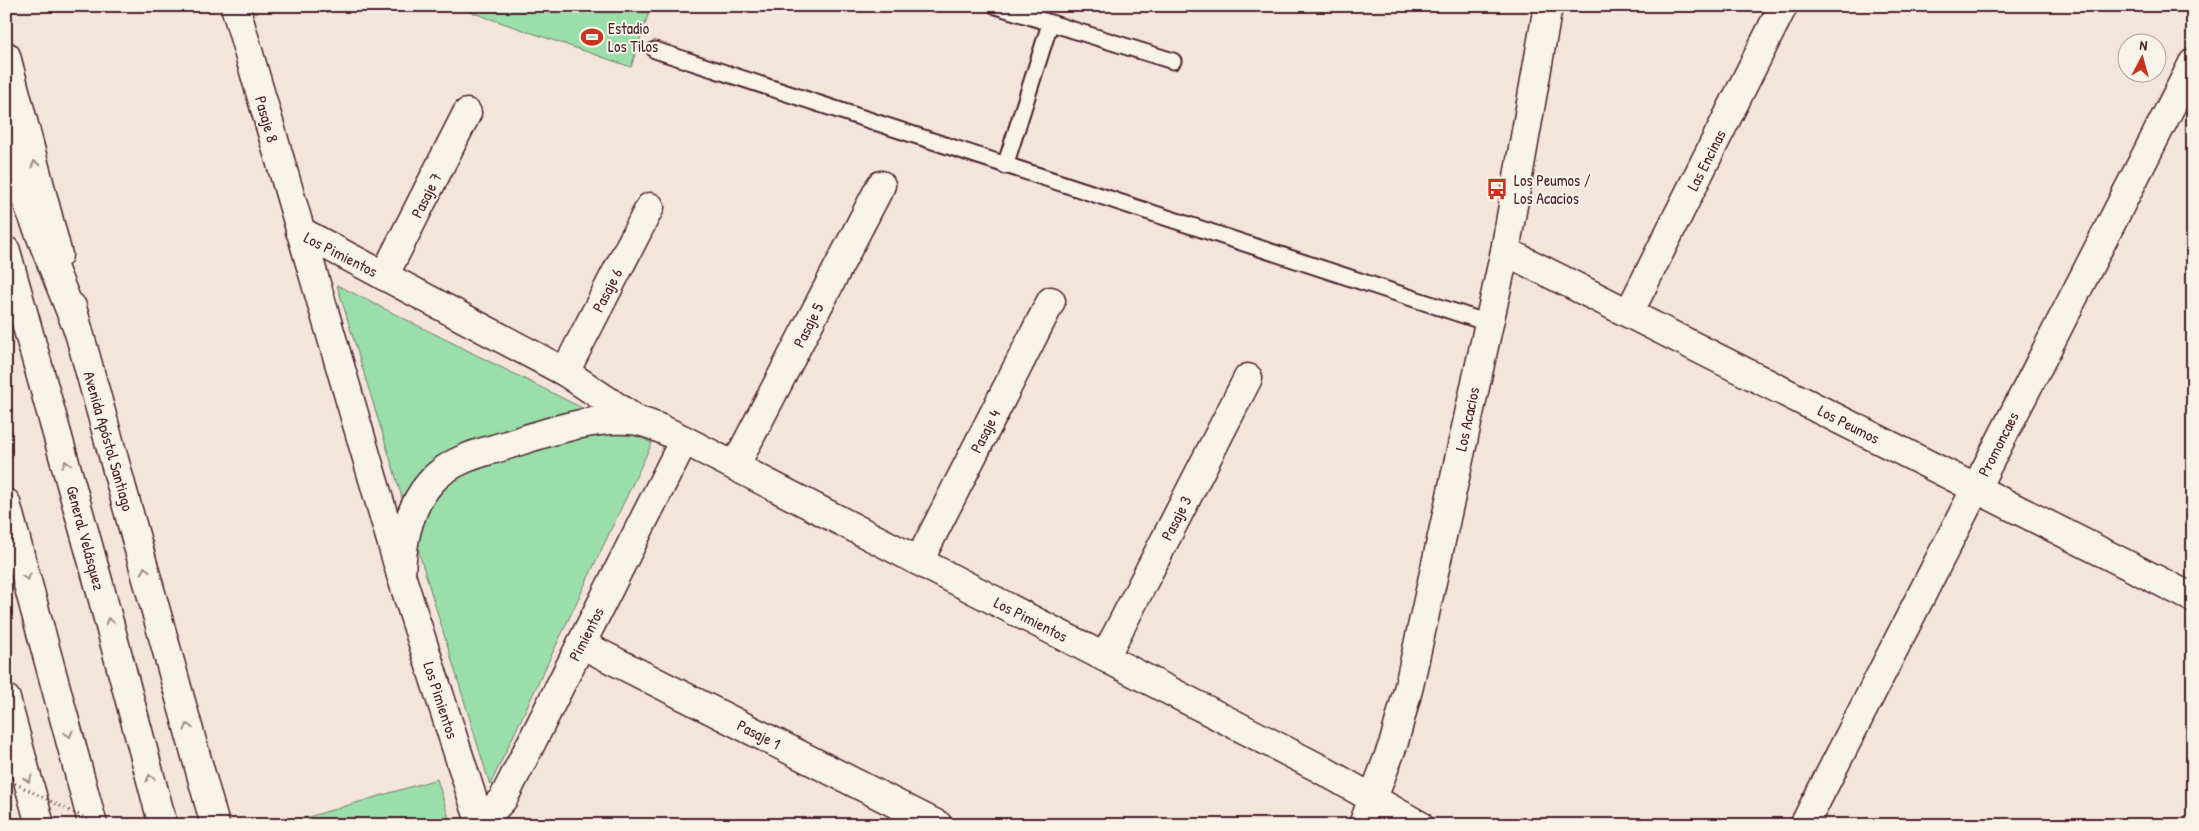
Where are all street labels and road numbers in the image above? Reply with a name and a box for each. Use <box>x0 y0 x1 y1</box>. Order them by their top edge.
street label: Pasaje 8 <box>250 93 284 145</box>
street label: Las Encinas <box>1681 126 1731 194</box>
street label: Pasaje 7 <box>405 168 447 221</box>
street label: Los Pimientos <box>300 226 382 282</box>
street label: Pasaje 6 <box>587 264 627 316</box>
street label: Pasaje 5 <box>788 299 829 351</box>
street label: Avenida Apóstol Santiago <box>79 369 140 514</box>
street label: Los Acacios <box>1449 385 1485 453</box>
street label: Los Peumos <box>1815 399 1883 449</box>
street label: Pasaje 4 <box>965 405 1005 457</box>
street label: Promoncaes <box>1972 408 2024 480</box>
street label: General Velásquez <box>62 483 111 593</box>
street label: Pasaje 3 <box>1155 492 1197 544</box>
street label: Los Pimientos <box>990 591 1072 647</box>
street label: Pimientos <box>563 603 609 665</box>
street label: Los Pimientos <box>418 659 464 741</box>
street label: Pasaje 1 <box>733 714 785 754</box>

